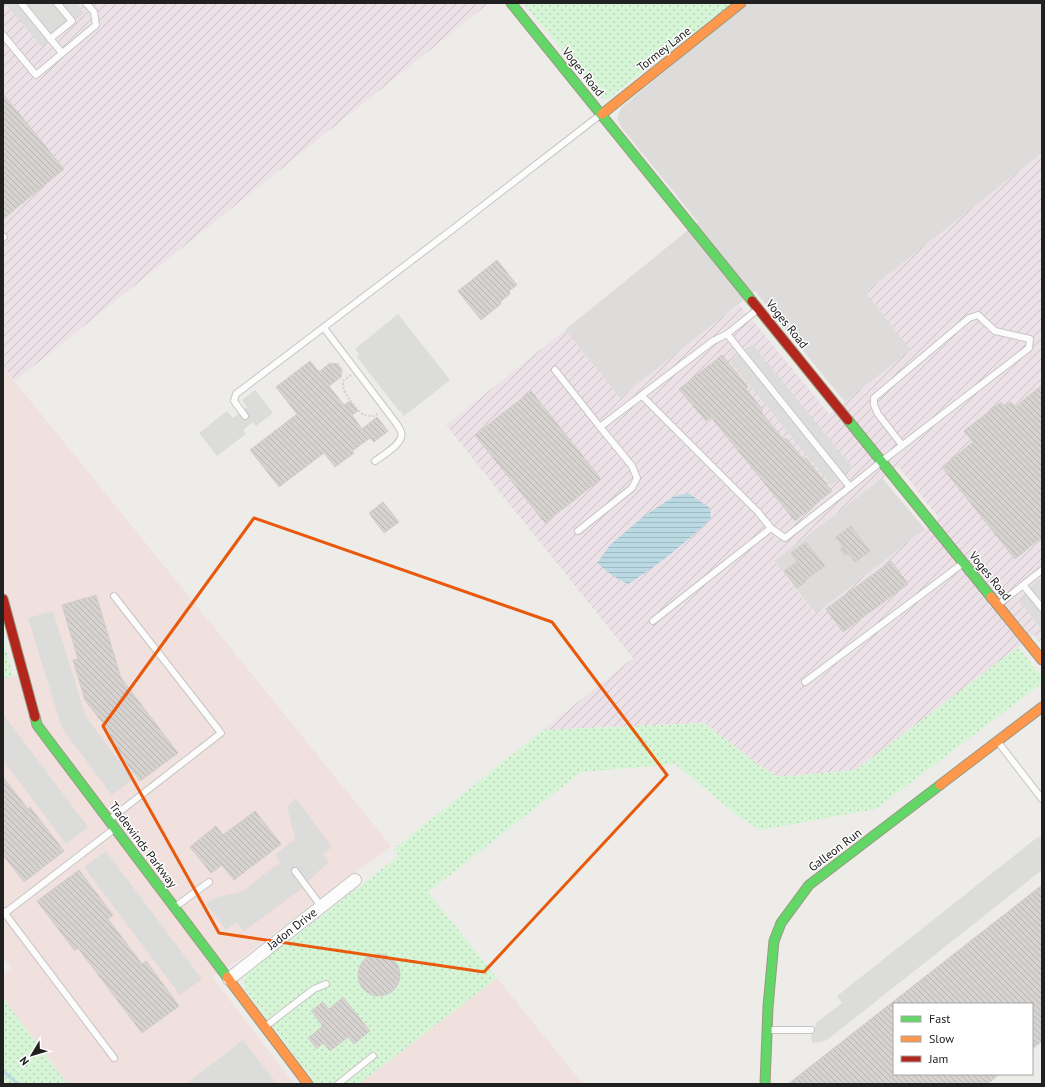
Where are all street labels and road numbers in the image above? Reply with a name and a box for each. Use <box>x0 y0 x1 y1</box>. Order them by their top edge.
street label: Tormey Lane <box>634 23 694 74</box>
street label: Voges Road <box>558 43 608 99</box>
street label: Voges Road <box>762 295 812 351</box>
street label: Voges Road <box>965 547 1015 603</box>
street label: Tradewinds Parkway <box>106 799 181 891</box>
street label: Galleon Run <box>805 825 864 874</box>
street label: Jadon Drive <box>263 905 320 953</box>

